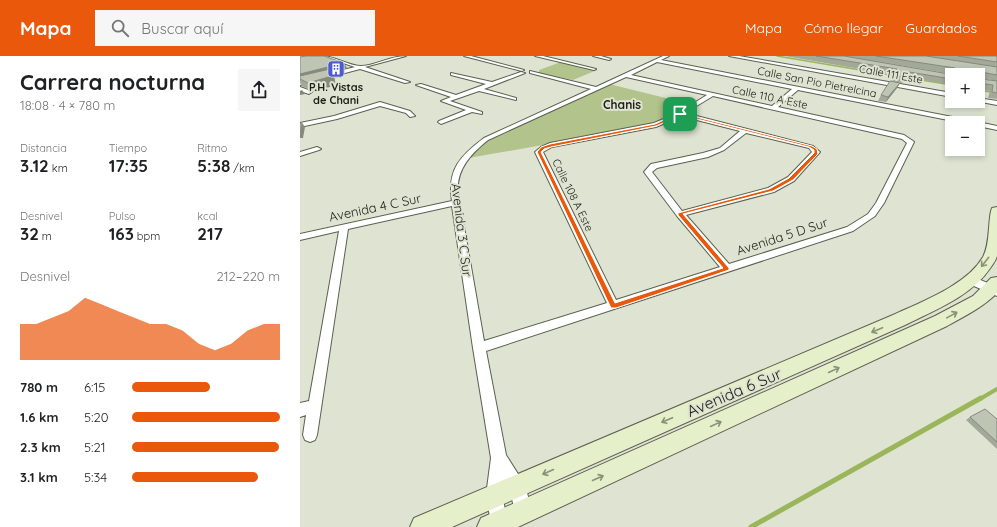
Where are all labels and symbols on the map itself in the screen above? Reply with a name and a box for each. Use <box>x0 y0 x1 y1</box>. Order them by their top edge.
building icon: P.H. Vistas de Chani <box>326 59 346 79</box>
street label: Calle 111 Este <box>858 62 924 86</box>
street label: Calle San Pio Pietrelcina <box>756 64 878 100</box>
place label: P.H. Vistas de Chani <box>309 80 363 107</box>
street label: Calle 110 A Este <box>731 82 809 112</box>
district label: Chanis <box>603 97 641 112</box>
pin <box>663 97 697 131</box>
street label: Calle 108 A Este <box>549 156 597 234</box>
street label: Avenida 3 C Sur <box>448 182 476 278</box>
street label: Avenida 4 C Sur <box>327 189 423 225</box>
street label: Avenida 5 D Sur <box>734 214 830 258</box>
one-way arrow <box>981 257 990 268</box>
one-way arrow <box>946 310 958 318</box>
one-way arrow <box>871 327 883 334</box>
street label: Avenida 6 Sur <box>684 363 784 421</box>
one-way arrow <box>828 366 840 373</box>
one-way arrow <box>662 417 674 424</box>
one-way arrow <box>710 420 722 427</box>
one-way arrow <box>543 469 555 476</box>
one-way arrow <box>592 473 604 481</box>

